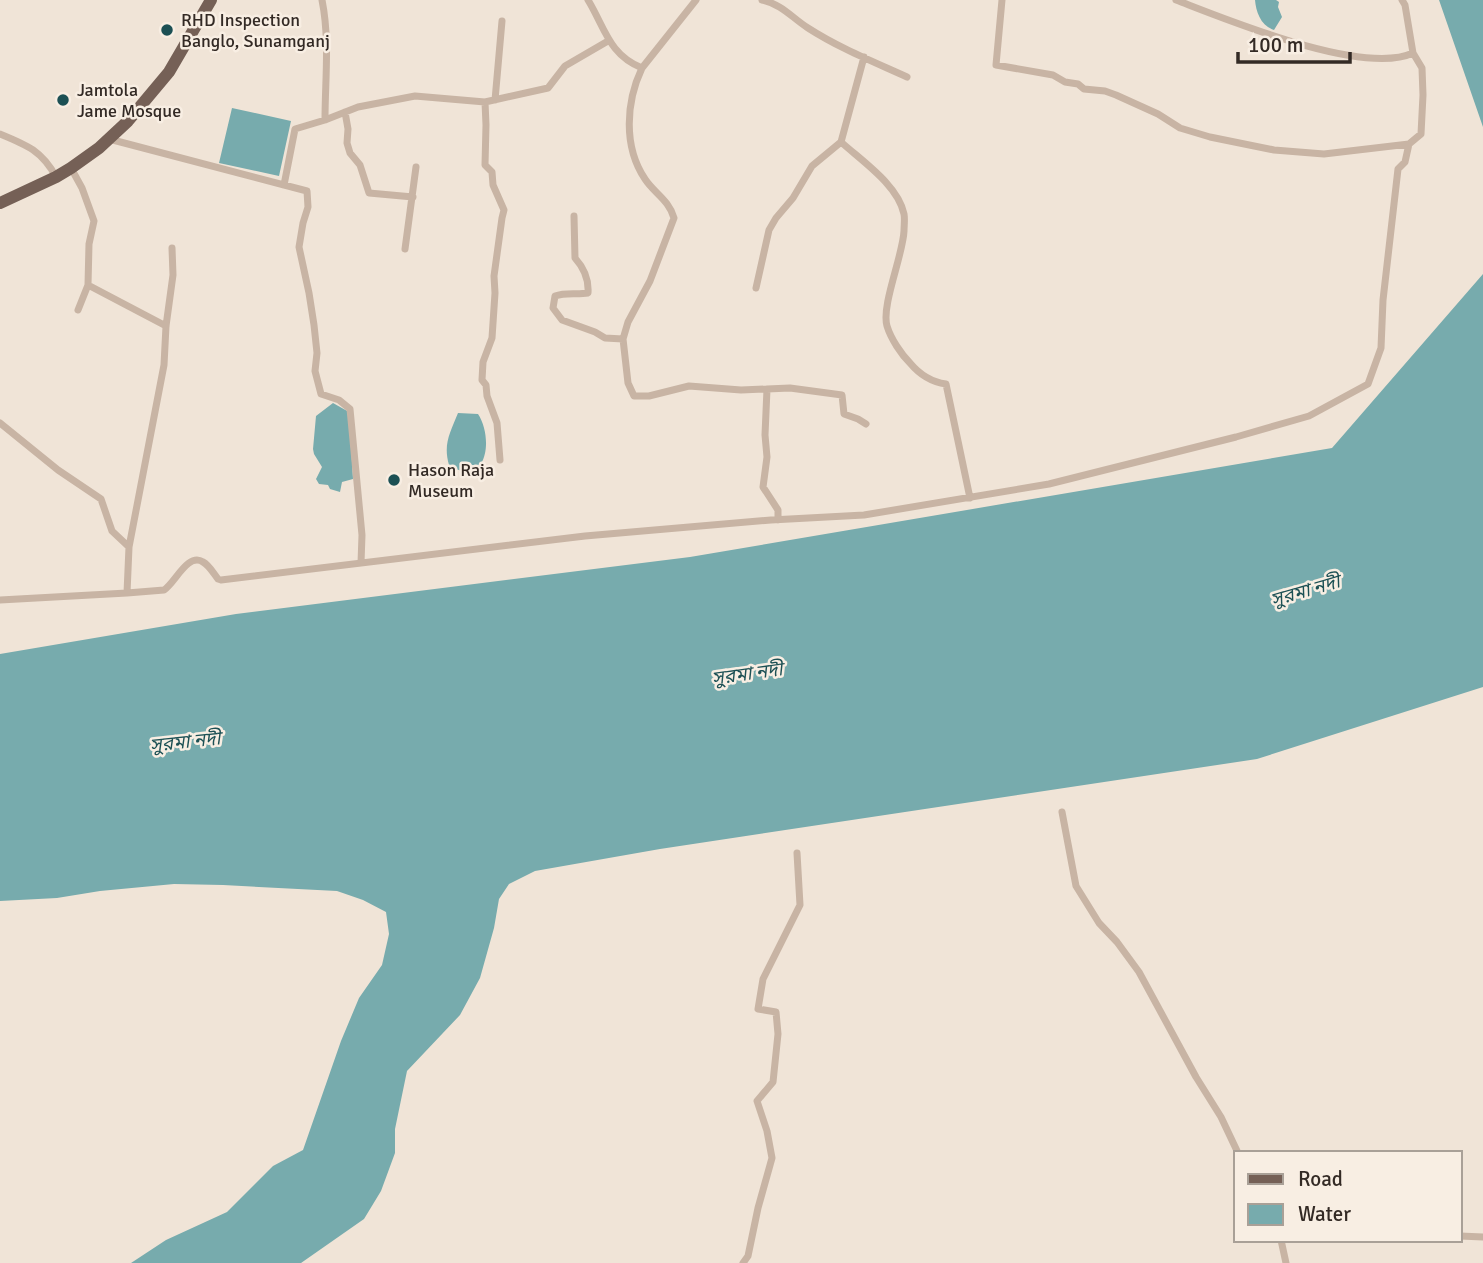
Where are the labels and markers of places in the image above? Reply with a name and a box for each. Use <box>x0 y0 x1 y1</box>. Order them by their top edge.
place label: RHD Inspection Banglo, Sunamganj <box>181 9 330 52</box>
marker: RHD Inspection Banglo, Sunamganj <box>159 22 175 38</box>
place label: Jamtola Jame Mosque <box>77 79 181 122</box>
marker: Jamtola Jame Mosque <box>55 92 71 108</box>
place label: Hason Raja Museum <box>408 459 494 502</box>
marker: Hason Raja Museum <box>386 472 402 488</box>

